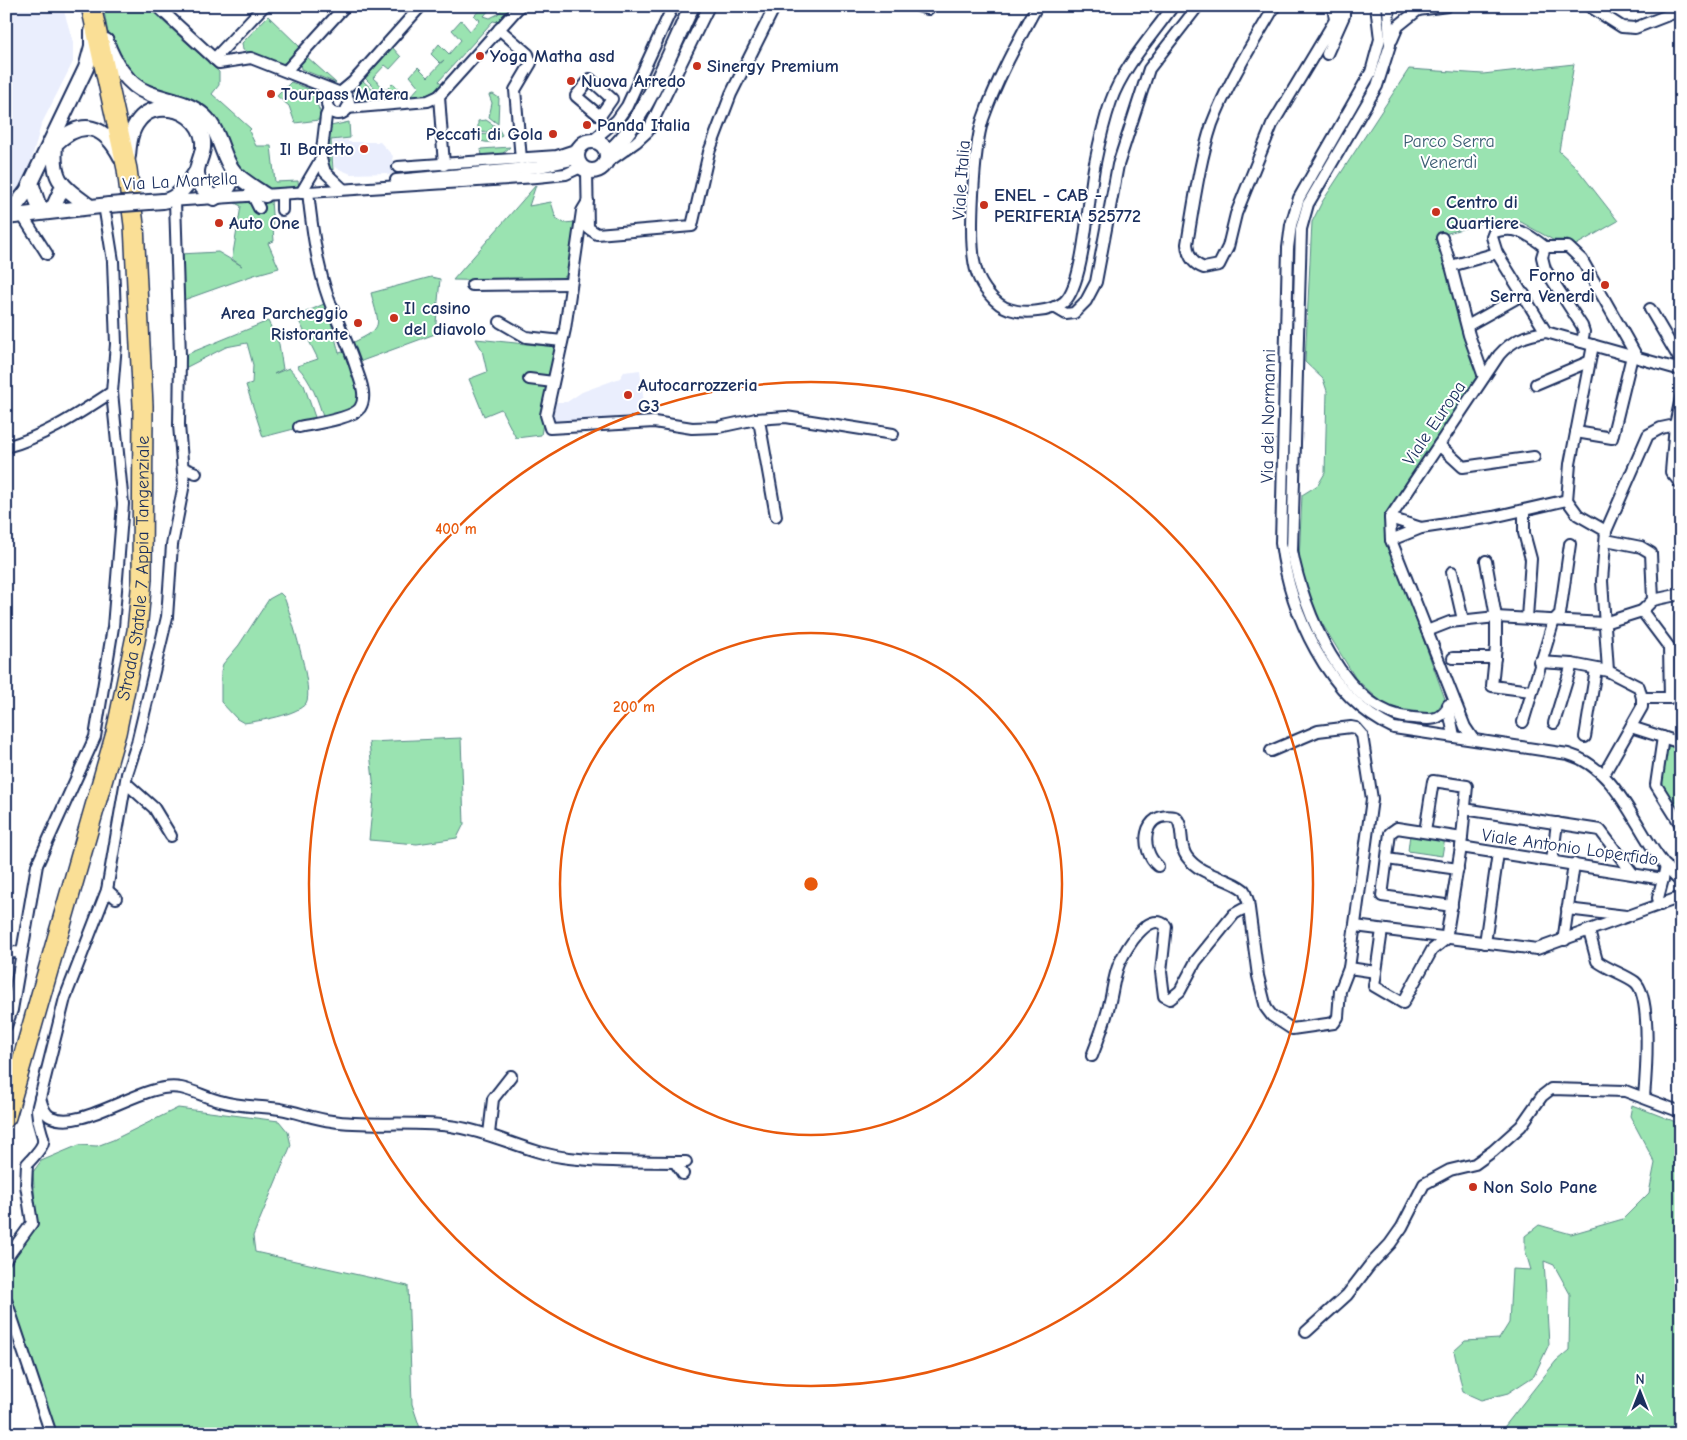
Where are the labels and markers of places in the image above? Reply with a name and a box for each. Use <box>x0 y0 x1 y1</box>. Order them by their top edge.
place label: Yoga Matha asd <box>490 46 615 67</box>
marker: Yoga Matha asd <box>474 50 486 62</box>
place label: Sinergy Premium <box>707 56 839 77</box>
marker: Sinergy Premium <box>691 60 703 72</box>
place label: Nuova Arredo <box>581 71 686 92</box>
marker: Nuova Arredo <box>565 75 577 87</box>
place label: Tourpass Matera <box>281 84 409 105</box>
marker: Tourpass Matera <box>265 88 277 100</box>
place label: Panda Italia <box>597 115 691 136</box>
marker: Panda Italia <box>581 119 593 131</box>
place label: Peccati di Gola <box>426 124 543 145</box>
marker: Peccati di Gola <box>547 128 559 140</box>
place label: Il Baretto <box>280 139 354 160</box>
marker: Il Baretto <box>358 143 370 155</box>
place label: ENEL - CAB - PERIFERIA 525772 <box>994 185 1141 227</box>
place label: Centro di Quartiere <box>1446 192 1519 234</box>
marker: ENEL - CAB - PERIFERIA 525772 <box>978 199 990 211</box>
marker: Centro di Quartiere <box>1430 206 1442 218</box>
place label: Auto One <box>229 213 300 234</box>
marker: Auto One <box>213 217 225 229</box>
place label: Forno di Serra Venerdì <box>1490 265 1595 307</box>
marker: Forno di Serra Venerdì <box>1599 279 1611 291</box>
place label: Il casino del diavolo <box>404 298 486 340</box>
place label: Area Parcheggio Ristorante <box>221 303 348 345</box>
marker: Il casino del diavolo <box>388 312 400 324</box>
marker: Area Parcheggio Ristorante <box>352 317 364 329</box>
place label: Autocarrozzeria G3 <box>638 375 758 417</box>
marker: Autocarrozzeria G3 <box>622 389 634 401</box>
centre of rings <box>802 875 820 893</box>
place label: Non Solo Pane <box>1483 1177 1597 1198</box>
marker: Non Solo Pane <box>1467 1181 1479 1193</box>

